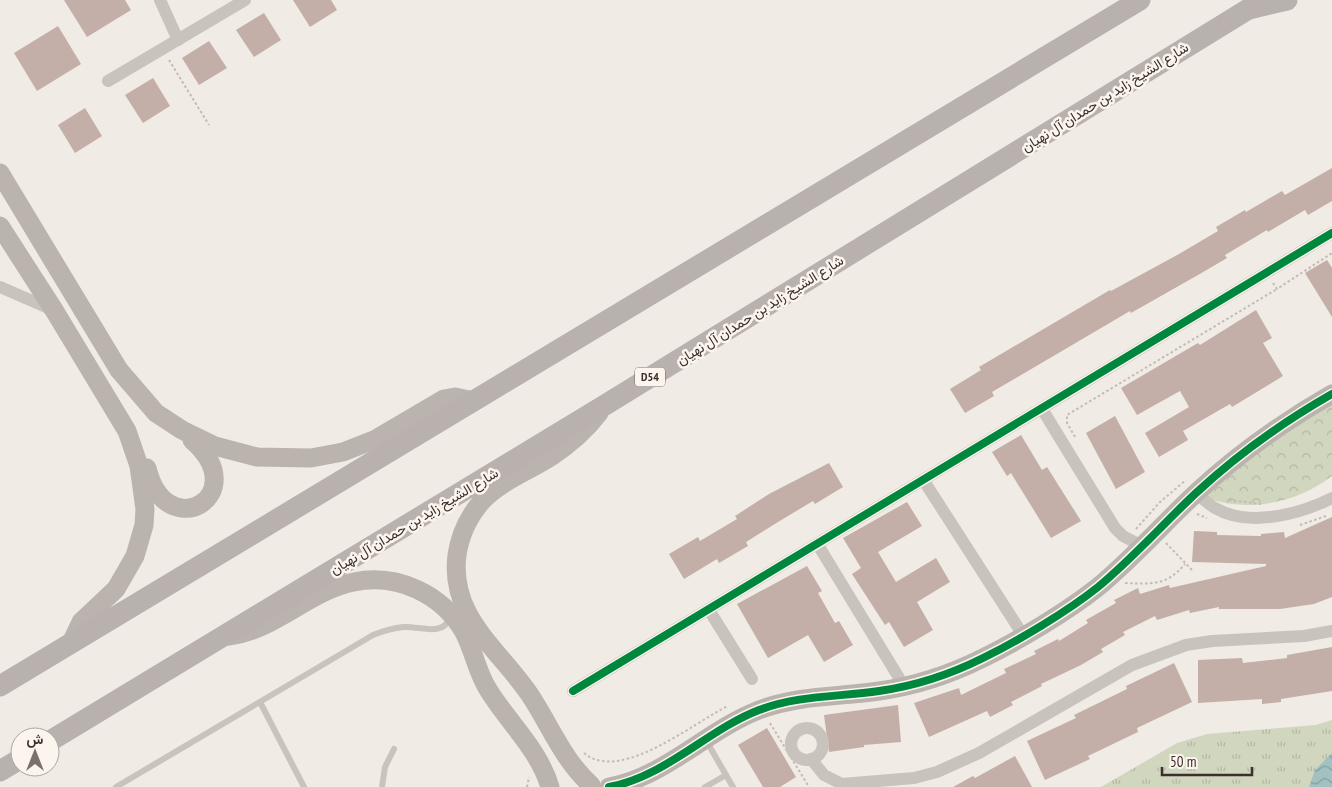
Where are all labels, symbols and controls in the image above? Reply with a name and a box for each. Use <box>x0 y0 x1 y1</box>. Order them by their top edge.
street label: شارع الشيخ زايد بن حمدان آل نهيان <box>1018 38 1193 158</box>
street label: شارع الشيخ زايد بن حمدان آل نهيان <box>673 251 848 371</box>
road number: D54 <box>635 368 665 387</box>
street label: شارع الشيخ زايد بن حمدان آل نهيان <box>326 463 503 580</box>
north arrow <box>10 727 60 777</box>
text: ش <box>27 730 44 748</box>
scale bar <box>1162 744 1252 776</box>
text: 50 m <box>1170 752 1196 771</box>

